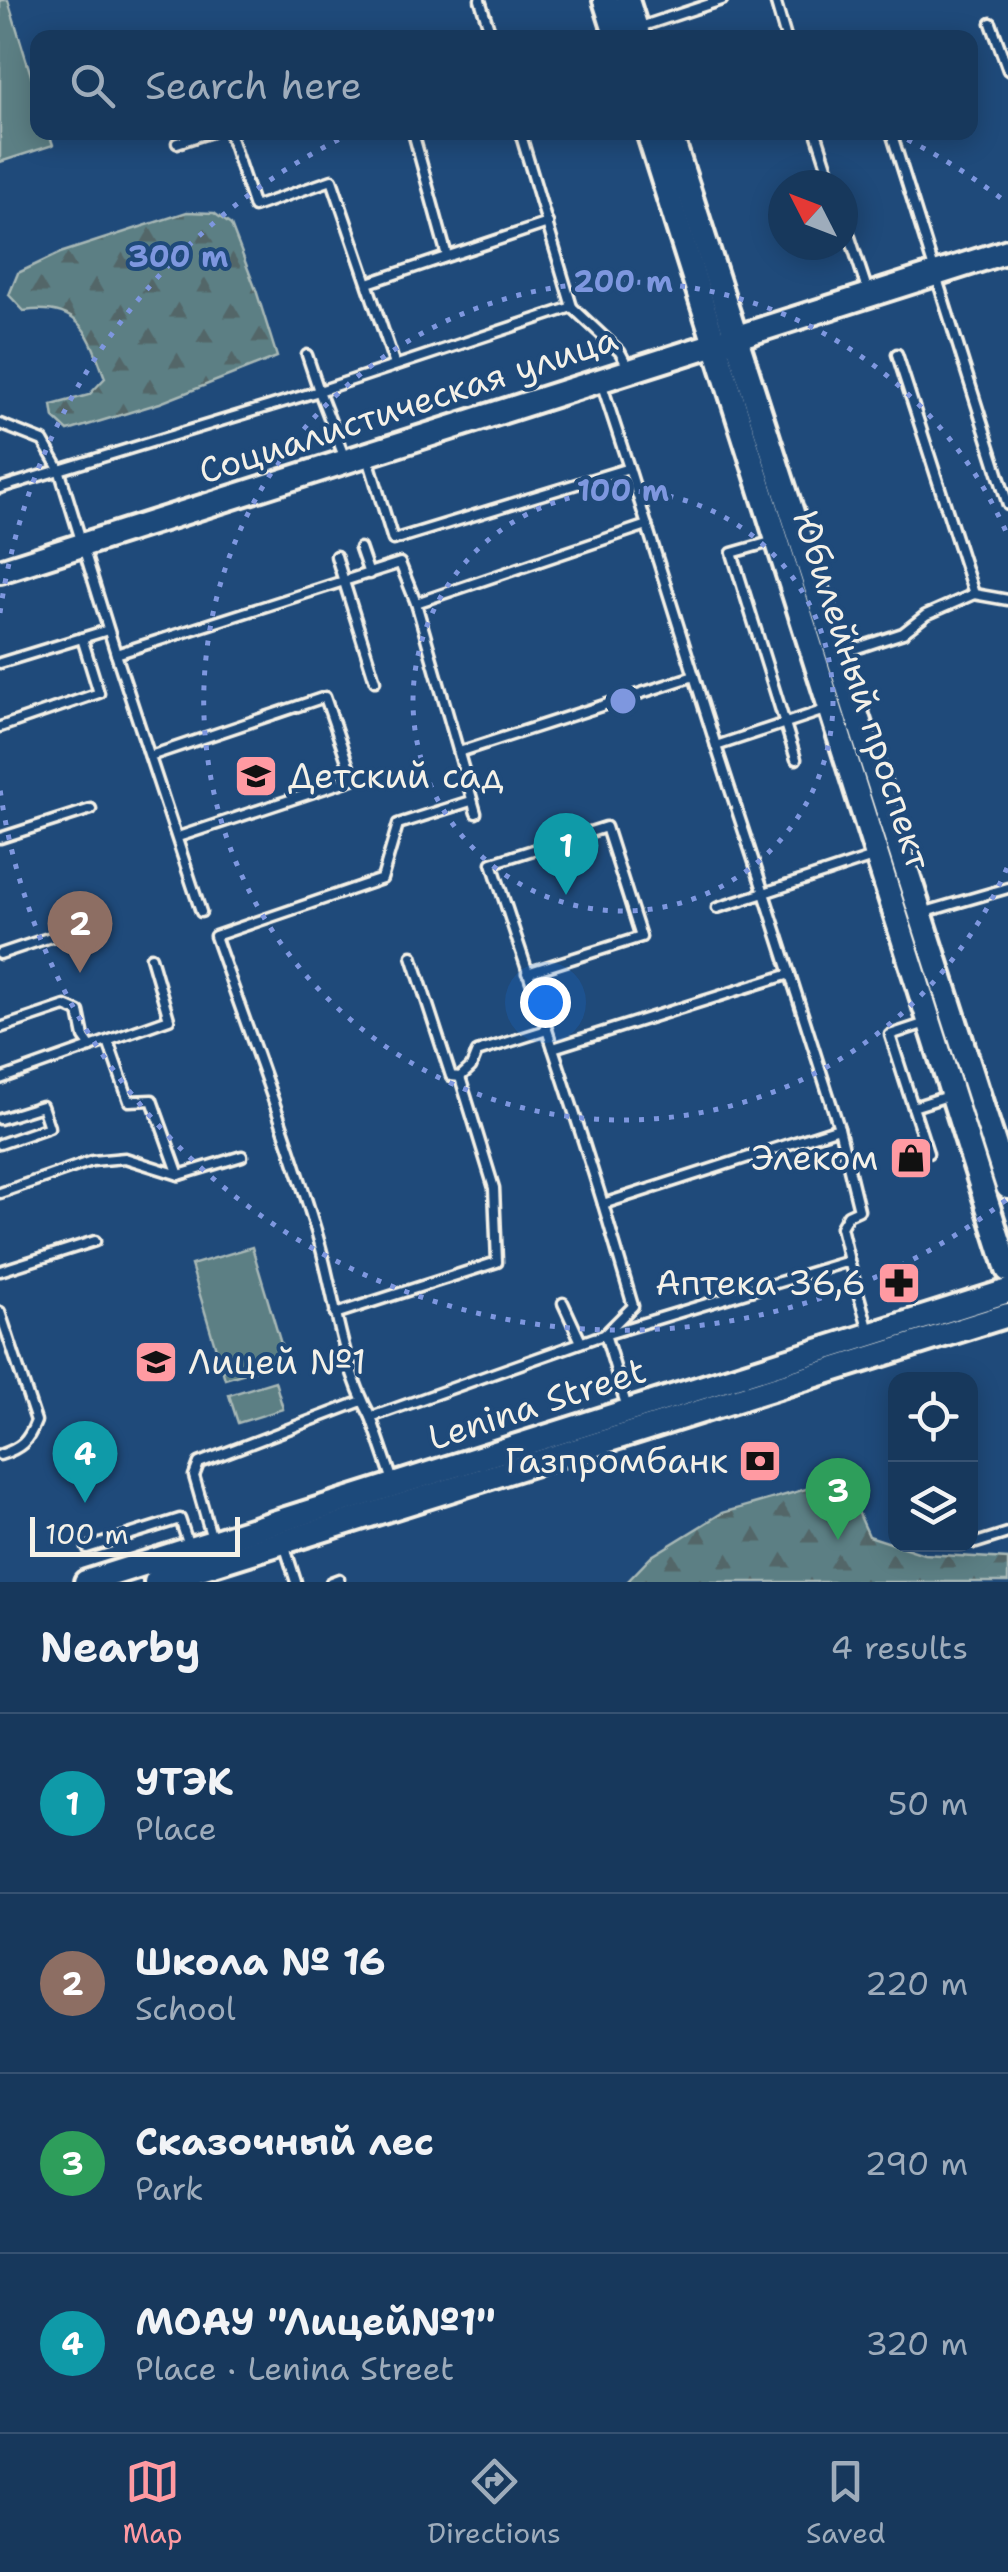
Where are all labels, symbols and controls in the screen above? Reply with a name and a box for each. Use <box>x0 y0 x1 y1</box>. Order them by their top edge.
search box <box>30 30 978 140</box>
icon: search <box>65 58 120 113</box>
text: Search here <box>145 60 362 111</box>
north arrow <box>768 170 858 260</box>
text: 300 m <box>128 236 228 277</box>
text: 200 m <box>573 261 673 302</box>
street label: Социалистическая улица <box>193 315 623 494</box>
text: 100 m <box>577 470 669 511</box>
street label: Юбилейный проспект <box>782 505 943 875</box>
centre of rings <box>605 683 641 719</box>
place label: Детский сад <box>288 752 504 799</box>
school or university icon: Детский сад <box>233 753 279 799</box>
pin: 1 <box>534 812 598 895</box>
pin: 2 <box>48 890 112 973</box>
your location <box>520 977 571 1028</box>
place label: Элеком <box>751 1134 878 1181</box>
shop icon: Элеком <box>888 1135 934 1181</box>
place label: Аптека 36,6 <box>655 1259 866 1306</box>
pharmacy icon: Аптека 36,6 <box>876 1260 922 1306</box>
place label: Лицей №1 <box>188 1338 366 1385</box>
school or university icon: Лицей №1 <box>133 1339 179 1385</box>
street label: Lenina Street <box>422 1346 652 1461</box>
map controls <box>888 1372 978 1552</box>
button: locate <box>888 1372 978 1462</box>
pin: 4 <box>52 1420 118 1503</box>
place label: Газпромбанк <box>505 1437 728 1484</box>
bank icon: Газпромбанк <box>737 1438 783 1484</box>
pin: 3 <box>806 1458 870 1540</box>
button: layers <box>888 1462 978 1552</box>
scale bar <box>30 1512 240 1556</box>
text: 100 m <box>45 1515 129 1553</box>
text: Nearby <box>40 1619 200 1675</box>
text: 4 results <box>831 1626 968 1669</box>
text: УТЭК <box>135 1756 233 1807</box>
text: 1 <box>65 1782 80 1825</box>
text: 50 m <box>888 1782 968 1825</box>
text: Place <box>135 1807 217 1850</box>
text: Школа № 16 <box>135 1936 386 1987</box>
text: 2 <box>61 1962 84 2005</box>
text: 220 m <box>865 1962 968 2005</box>
text: School <box>135 1987 236 2030</box>
text: Сказочный лес <box>135 2116 434 2167</box>
text: 3 <box>61 2142 84 2185</box>
text: 290 m <box>865 2142 968 2185</box>
text: Park <box>135 2167 204 2210</box>
text: МОАУ "Лицей№1" <box>135 2296 496 2347</box>
text: 4 <box>61 2322 84 2365</box>
text: 320 m <box>865 2322 968 2365</box>
text: Place · Lenina Street <box>135 2347 454 2390</box>
tab: Map <box>123 2454 182 2552</box>
tab: Directions <box>427 2454 561 2552</box>
tab: Saved <box>806 2454 885 2552</box>

